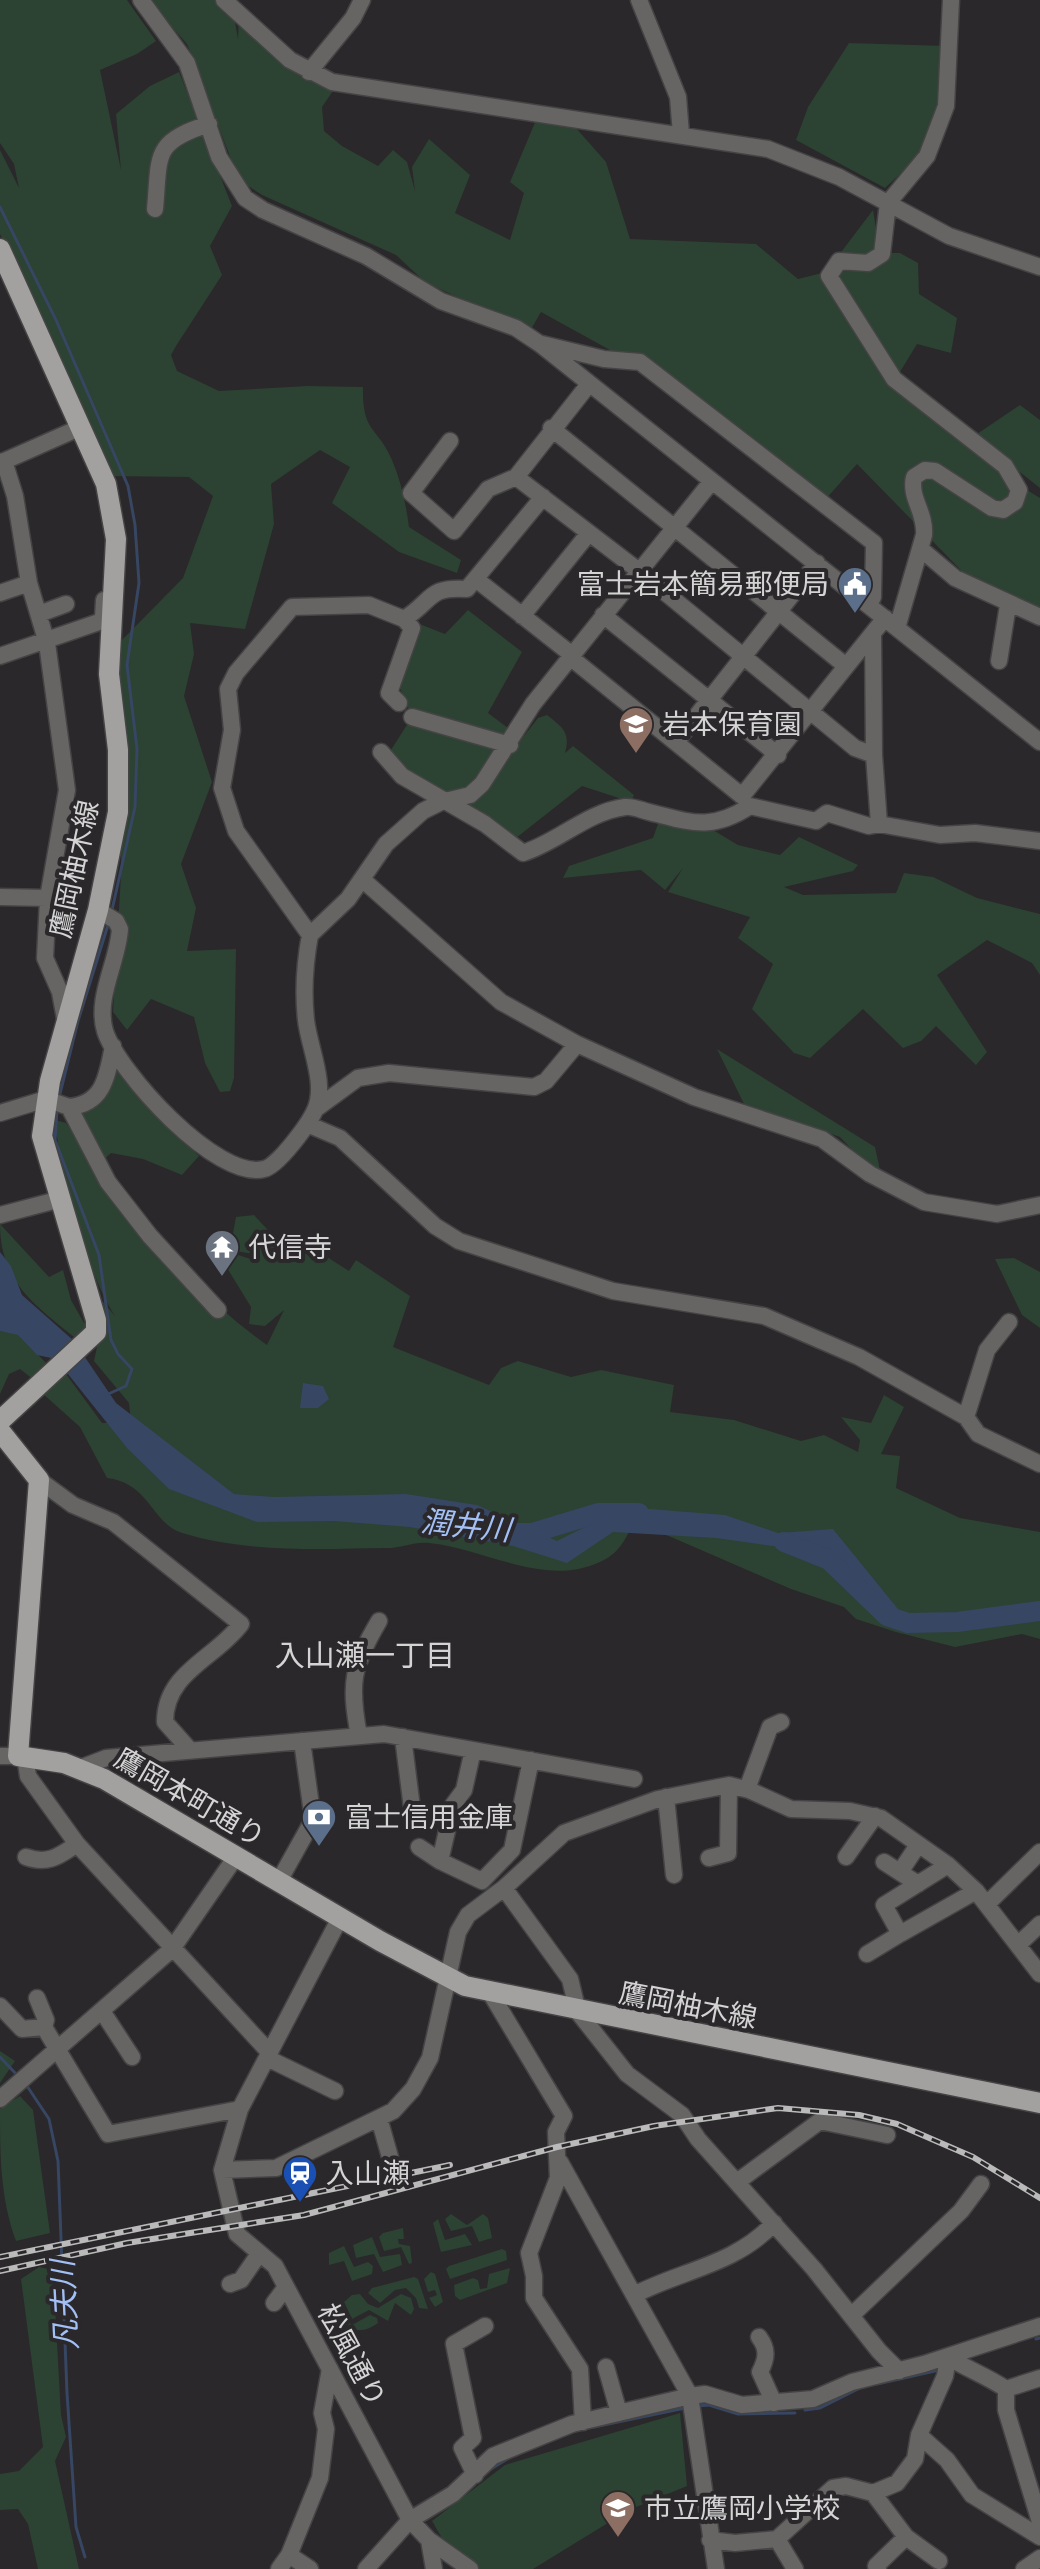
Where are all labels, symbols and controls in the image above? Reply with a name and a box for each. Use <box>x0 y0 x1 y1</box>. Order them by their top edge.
public building icon: 富士岩本簡易郵便局 <box>836 565 874 615</box>
place label: 富士岩本簡易郵便局 <box>577 567 829 600</box>
school or university icon: 岩本保育園 <box>617 705 655 755</box>
place label: 岩本保育園 <box>662 707 802 740</box>
street label: 鷹岡柚木線 <box>43 797 104 941</box>
temple icon: 代信寺 <box>203 1228 241 1278</box>
place label: 代信寺 <box>248 1230 332 1263</box>
water label: 潤井川 <box>419 1502 516 1548</box>
district label: 入山瀬一丁目 <box>275 1637 455 1673</box>
street label: 鷹岡本町通り <box>109 1740 271 1853</box>
bank icon: 富士信用金庫 <box>300 1798 338 1848</box>
place label: 富士信用金庫 <box>345 1800 513 1833</box>
street label: 鷹岡柚木線 <box>616 1975 760 2034</box>
station icon: 入山瀬 <box>281 2154 319 2204</box>
place label: 入山瀬 <box>326 2156 410 2189</box>
water label: 凡夫川 <box>44 2256 84 2351</box>
street label: 松風通り <box>312 2298 393 2412</box>
school or university icon: 市立鷹岡小学校 <box>599 2489 637 2539</box>
place label: 市立鷹岡小学校 <box>644 2491 840 2524</box>

